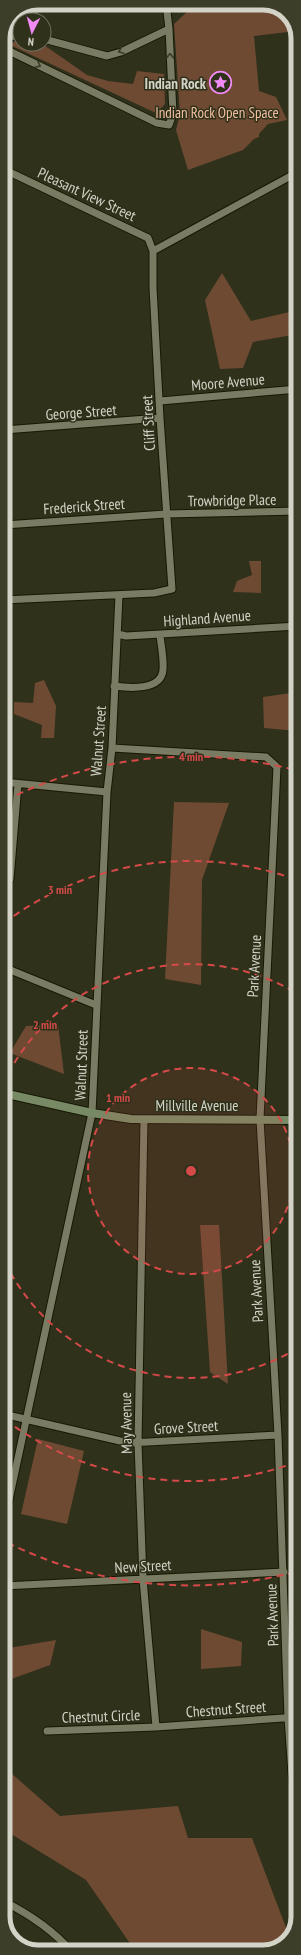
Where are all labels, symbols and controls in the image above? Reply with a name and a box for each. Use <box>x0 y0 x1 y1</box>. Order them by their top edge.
north arrow <box>12 12 52 52</box>
text: N <box>27 35 35 49</box>
one-way arrow <box>118 47 125 55</box>
one-way arrow <box>166 53 175 59</box>
one-way arrow <box>34 60 41 68</box>
place icon: Indian Rock <box>208 70 234 96</box>
place label: Indian Rock <box>145 74 207 93</box>
park label: Indian Rock Open Space <box>155 103 279 122</box>
street label: Pleasant View Street <box>35 163 139 225</box>
street label: Moore Avenue <box>191 369 265 395</box>
street label: Cliff Street <box>137 395 159 451</box>
street label: George Street <box>45 400 117 424</box>
street label: Trowbridge Place <box>188 490 276 510</box>
street label: Frederick Street <box>43 494 125 518</box>
street label: Highland Avenue <box>163 605 251 631</box>
street label: Walnut Street <box>86 705 110 777</box>
text: 4 min <box>179 749 203 764</box>
text: 3 min <box>48 882 72 897</box>
street label: Park Avenue <box>243 934 265 998</box>
text: 2 min <box>33 1017 57 1032</box>
street label: Walnut Street <box>70 1029 92 1101</box>
text: 1 min <box>106 1090 130 1105</box>
street label: Millville Avenue <box>156 1096 238 1115</box>
centre of rings <box>184 1164 198 1178</box>
street label: Park Avenue <box>245 1259 267 1323</box>
street label: May Avenue <box>116 1392 136 1454</box>
street label: Grove Street <box>154 1416 218 1438</box>
street label: New Street <box>114 1555 172 1577</box>
street label: Park Avenue <box>261 1583 283 1647</box>
street label: Chestnut Street <box>185 1697 267 1721</box>
street label: Chestnut Circle <box>61 1705 141 1727</box>

